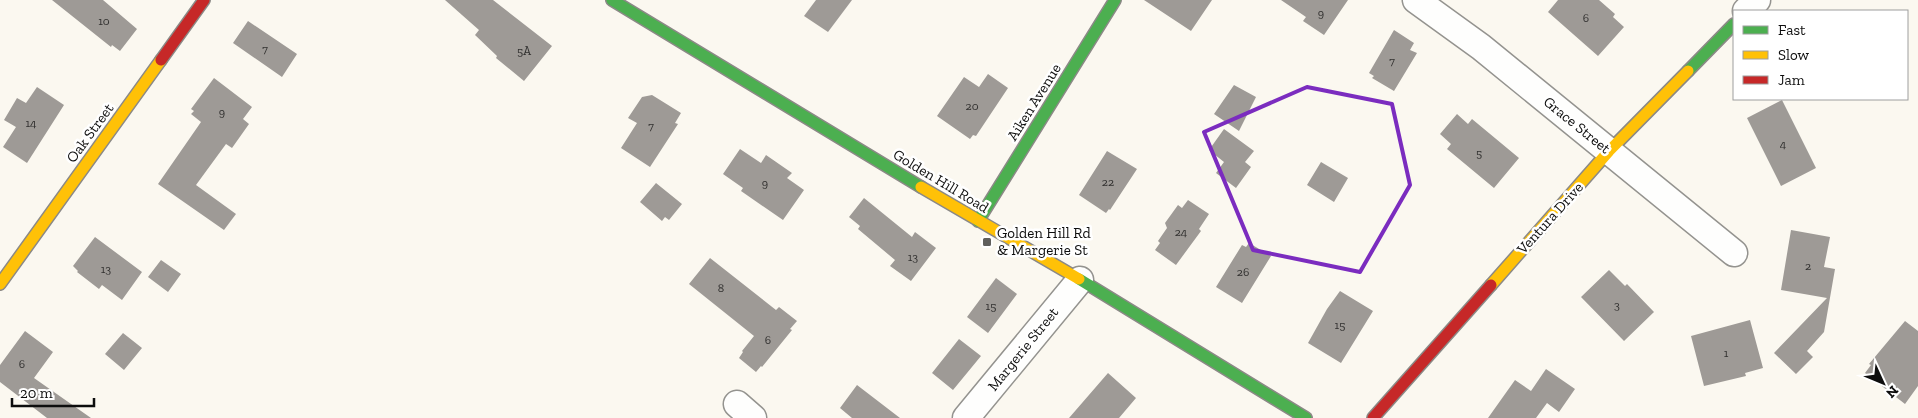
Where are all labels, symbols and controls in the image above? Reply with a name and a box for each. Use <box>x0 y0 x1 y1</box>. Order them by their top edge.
house number: 9 <box>1318 6 1324 20</box>
legend <box>1733 10 1908 100</box>
house number: 6 <box>1583 11 1589 25</box>
house number: 10 <box>98 14 110 28</box>
text: Fast <box>1778 21 1806 39</box>
house number: 7 <box>262 42 268 56</box>
house number: 5A <box>517 44 531 58</box>
text: Slow <box>1778 46 1810 64</box>
house number: 7 <box>1389 54 1395 68</box>
street label: Aiken Avenue <box>1003 60 1065 144</box>
text: Jam <box>1778 71 1805 89</box>
street label: Grace Street <box>1540 93 1614 158</box>
house number: 20 <box>965 99 979 113</box>
street label: Oak Street <box>62 100 118 166</box>
house number: 9 <box>219 105 225 119</box>
house number: 14 <box>25 116 37 130</box>
house number: 7 <box>648 119 654 133</box>
house number: 4 <box>1780 137 1787 151</box>
street label: Golden Hill Road <box>890 145 993 217</box>
house number: 5 <box>1476 146 1482 160</box>
house number: 22 <box>1102 175 1114 189</box>
house number: 9 <box>762 176 768 190</box>
street label: Ventura Drive <box>1512 178 1587 258</box>
place label: Golden Hill Rd & Margerie St <box>997 224 1091 259</box>
house number: 24 <box>1175 225 1188 239</box>
marker: Golden Hill Rd & Margerie St <box>981 236 993 248</box>
house number: 13 <box>908 250 918 264</box>
house number: 2 <box>1805 259 1811 273</box>
house number: 13 <box>101 262 111 276</box>
house number: 26 <box>1237 265 1249 279</box>
house number: 8 <box>718 281 724 295</box>
house number: 3 <box>1614 298 1620 312</box>
house number: 15 <box>986 299 996 313</box>
street label: Margerie Street <box>984 303 1062 394</box>
house number: 15 <box>1335 318 1345 332</box>
house number: 6 <box>765 333 771 347</box>
house number: 1 <box>1724 346 1729 360</box>
house number: 6 <box>19 357 25 371</box>
north arrow <box>1858 358 1908 408</box>
scale bar <box>12 376 95 408</box>
text: N <box>1882 382 1902 402</box>
text: 20 m <box>20 384 53 402</box>

